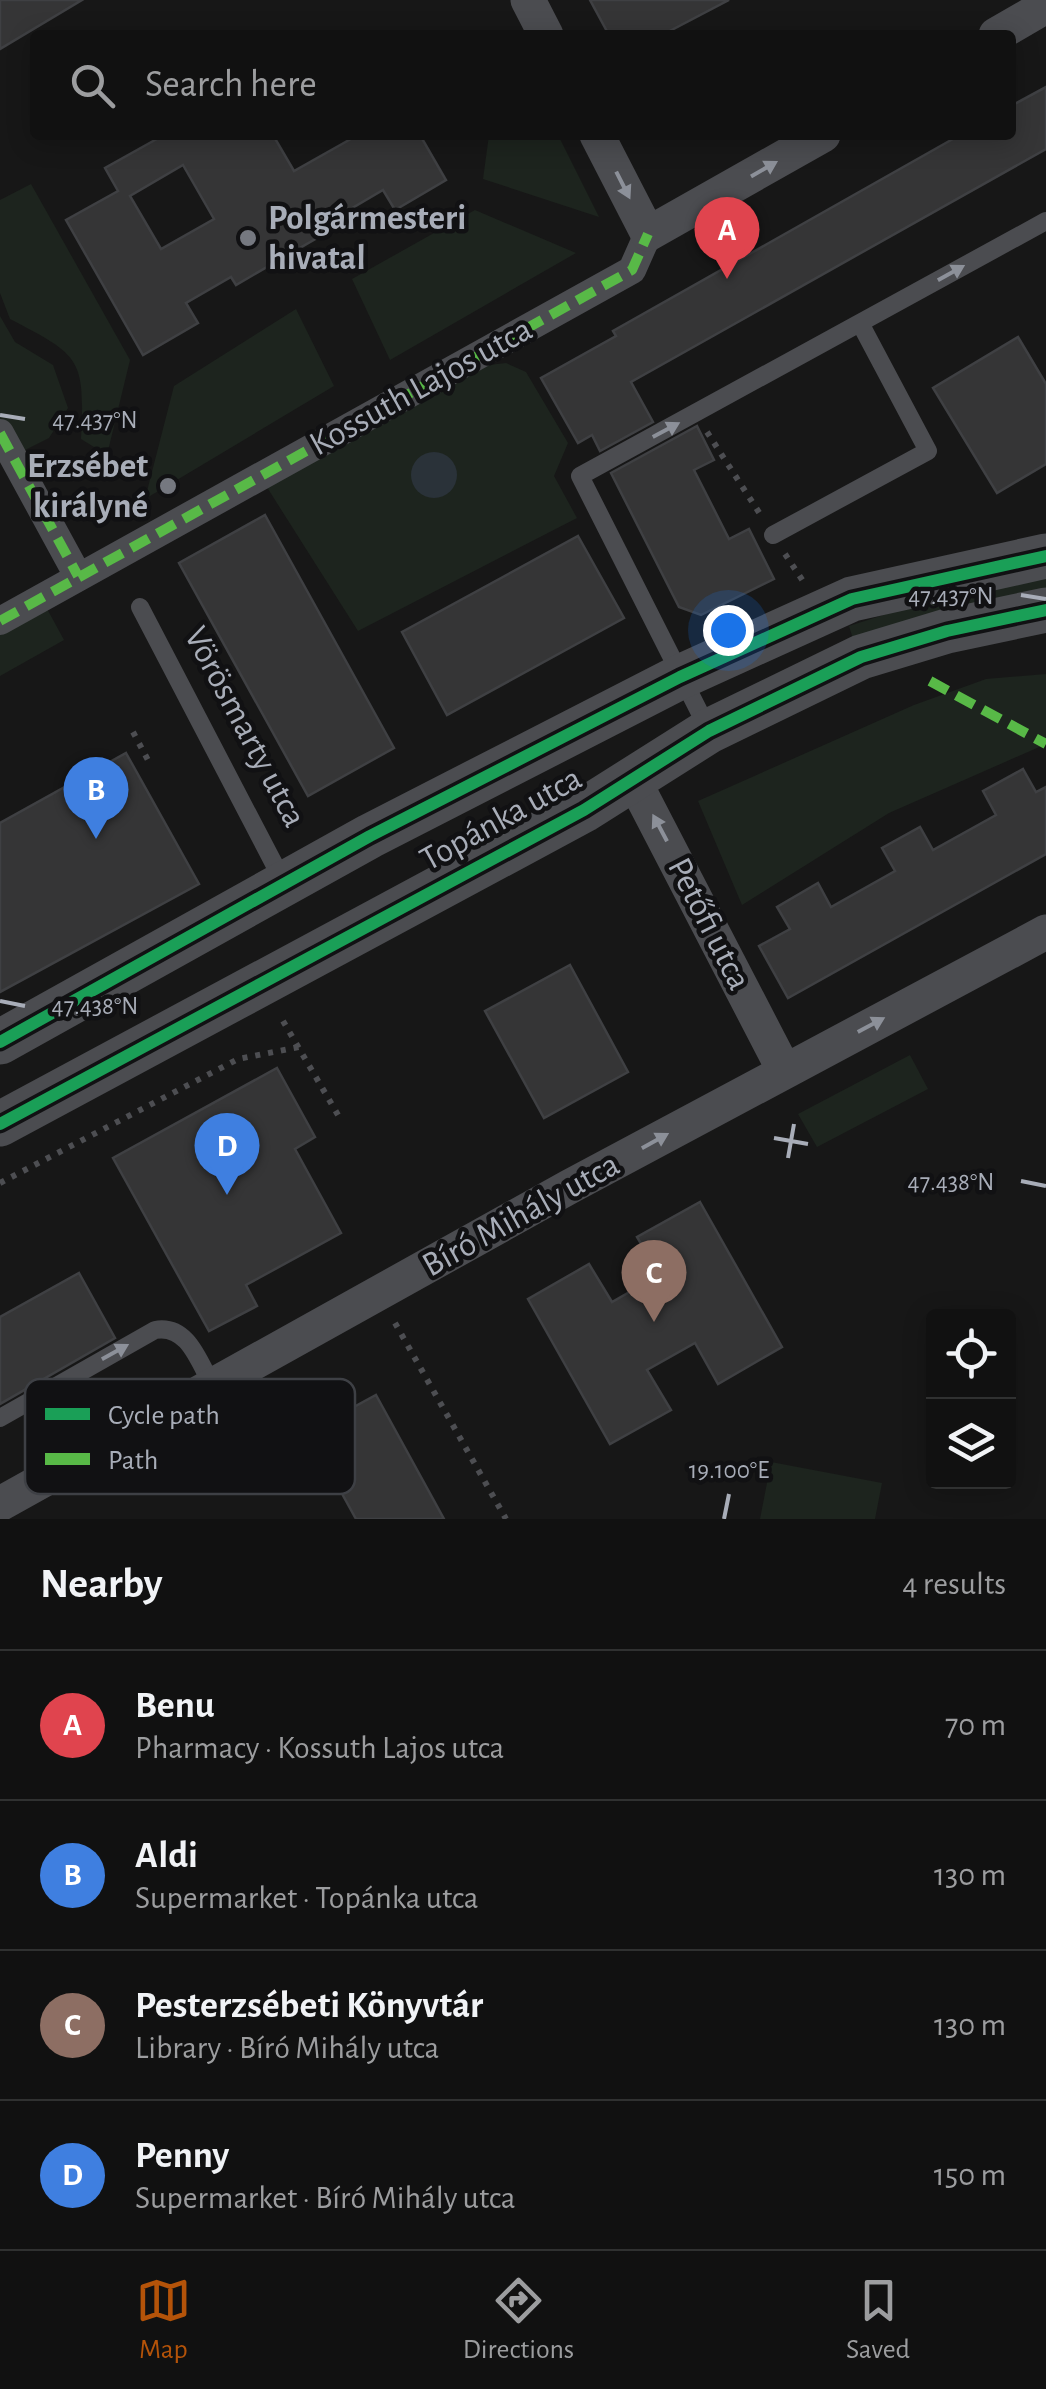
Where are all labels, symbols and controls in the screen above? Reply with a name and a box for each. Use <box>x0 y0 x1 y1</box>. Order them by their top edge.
search box <box>30 30 1016 140</box>
icon: search <box>65 58 120 113</box>
text: Search here <box>145 66 317 104</box>
one-way arrow <box>749 161 778 178</box>
one-way arrow <box>614 170 631 199</box>
pin: A <box>694 196 760 279</box>
place label: Polgármesteri hivatal <box>268 201 466 276</box>
marker: Polgármesteri hivatal <box>237 227 259 249</box>
one-way arrow <box>937 265 965 283</box>
street label: Kossuth Lajos utca <box>304 312 538 462</box>
text: 47.437°N <box>52 408 138 433</box>
one-way arrow <box>652 421 681 438</box>
place label: Erzsébet királyné <box>27 449 148 524</box>
marker: Erzsébet királyné <box>157 475 179 497</box>
text: 47.437°N <box>908 584 994 609</box>
your location <box>703 605 754 656</box>
street label: Vörösmarty utca <box>178 621 312 833</box>
pin: B <box>64 756 128 839</box>
street label: Topánka utca <box>414 760 588 878</box>
one-way arrow <box>651 814 668 843</box>
street label: Petőfi utca <box>661 852 757 996</box>
text: 47.438°N <box>52 994 138 1019</box>
one-way arrow <box>856 1017 885 1034</box>
pin: D <box>194 1112 260 1195</box>
one-way arrow <box>640 1132 669 1149</box>
street label: Bíró Mihály utca <box>417 1147 625 1283</box>
text: 47.438°N <box>908 1170 994 1195</box>
pin: C <box>622 1240 686 1322</box>
map controls <box>926 1309 1016 1489</box>
button: locate <box>926 1309 1016 1399</box>
one-way arrow <box>101 1344 129 1362</box>
legend <box>25 1379 355 1494</box>
button: layers <box>926 1399 1016 1489</box>
text: Cycle path <box>108 1402 220 1430</box>
text: Path <box>108 1447 158 1475</box>
text: 19.100°E <box>689 1458 769 1483</box>
text: Nearby <box>40 1563 163 1605</box>
text: 4 results <box>902 1568 1006 1600</box>
text: Benu <box>135 1687 215 1725</box>
text: A <box>63 1709 82 1741</box>
text: 70 m <box>945 1709 1006 1741</box>
text: Pharmacy · Kossuth Lajos utca <box>135 1732 504 1764</box>
text: Aldi <box>135 1837 198 1875</box>
text: B <box>63 1859 82 1891</box>
text: 130 m <box>934 1859 1006 1891</box>
text: Supermarket · Topánka utca <box>135 1882 479 1914</box>
text: Pesterzsébeti Könyvtár <box>135 1987 483 2025</box>
text: C <box>64 2009 81 2041</box>
text: 130 m <box>934 2009 1006 2041</box>
text: Library · Bíró Mihály utca <box>135 2032 439 2064</box>
text: Penny <box>135 2137 229 2175</box>
text: D <box>62 2159 83 2191</box>
text: 150 m <box>934 2159 1006 2191</box>
text: Supermarket · Bíró Mihály utca <box>135 2182 515 2214</box>
tab: Map <box>136 2273 191 2367</box>
tab: Directions <box>463 2273 574 2367</box>
tab: Saved <box>846 2273 910 2367</box>

